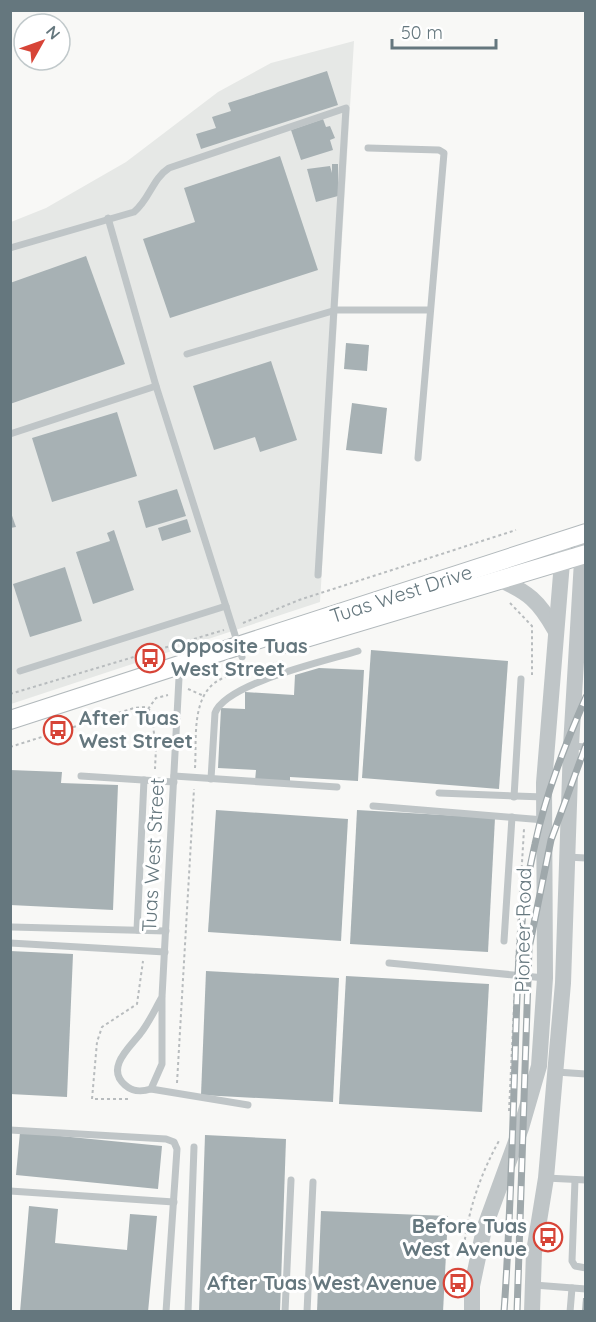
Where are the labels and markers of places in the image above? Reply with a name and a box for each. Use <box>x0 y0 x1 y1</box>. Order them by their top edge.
place label: Opposite Tuas West Street <box>171 633 308 681</box>
bus stop icon: Opposite Tuas West Street <box>134 642 166 674</box>
place label: After Tuas West Street <box>79 705 193 753</box>
bus stop icon: After Tuas West Street <box>42 714 74 746</box>
place label: Before Tuas West Avenue <box>403 1213 527 1261</box>
bus stop icon: Before Tuas West Avenue <box>532 1221 564 1253</box>
bus stop icon: After Tuas West Avenue <box>442 1267 474 1299</box>
place label: After Tuas West Avenue <box>207 1270 437 1295</box>

